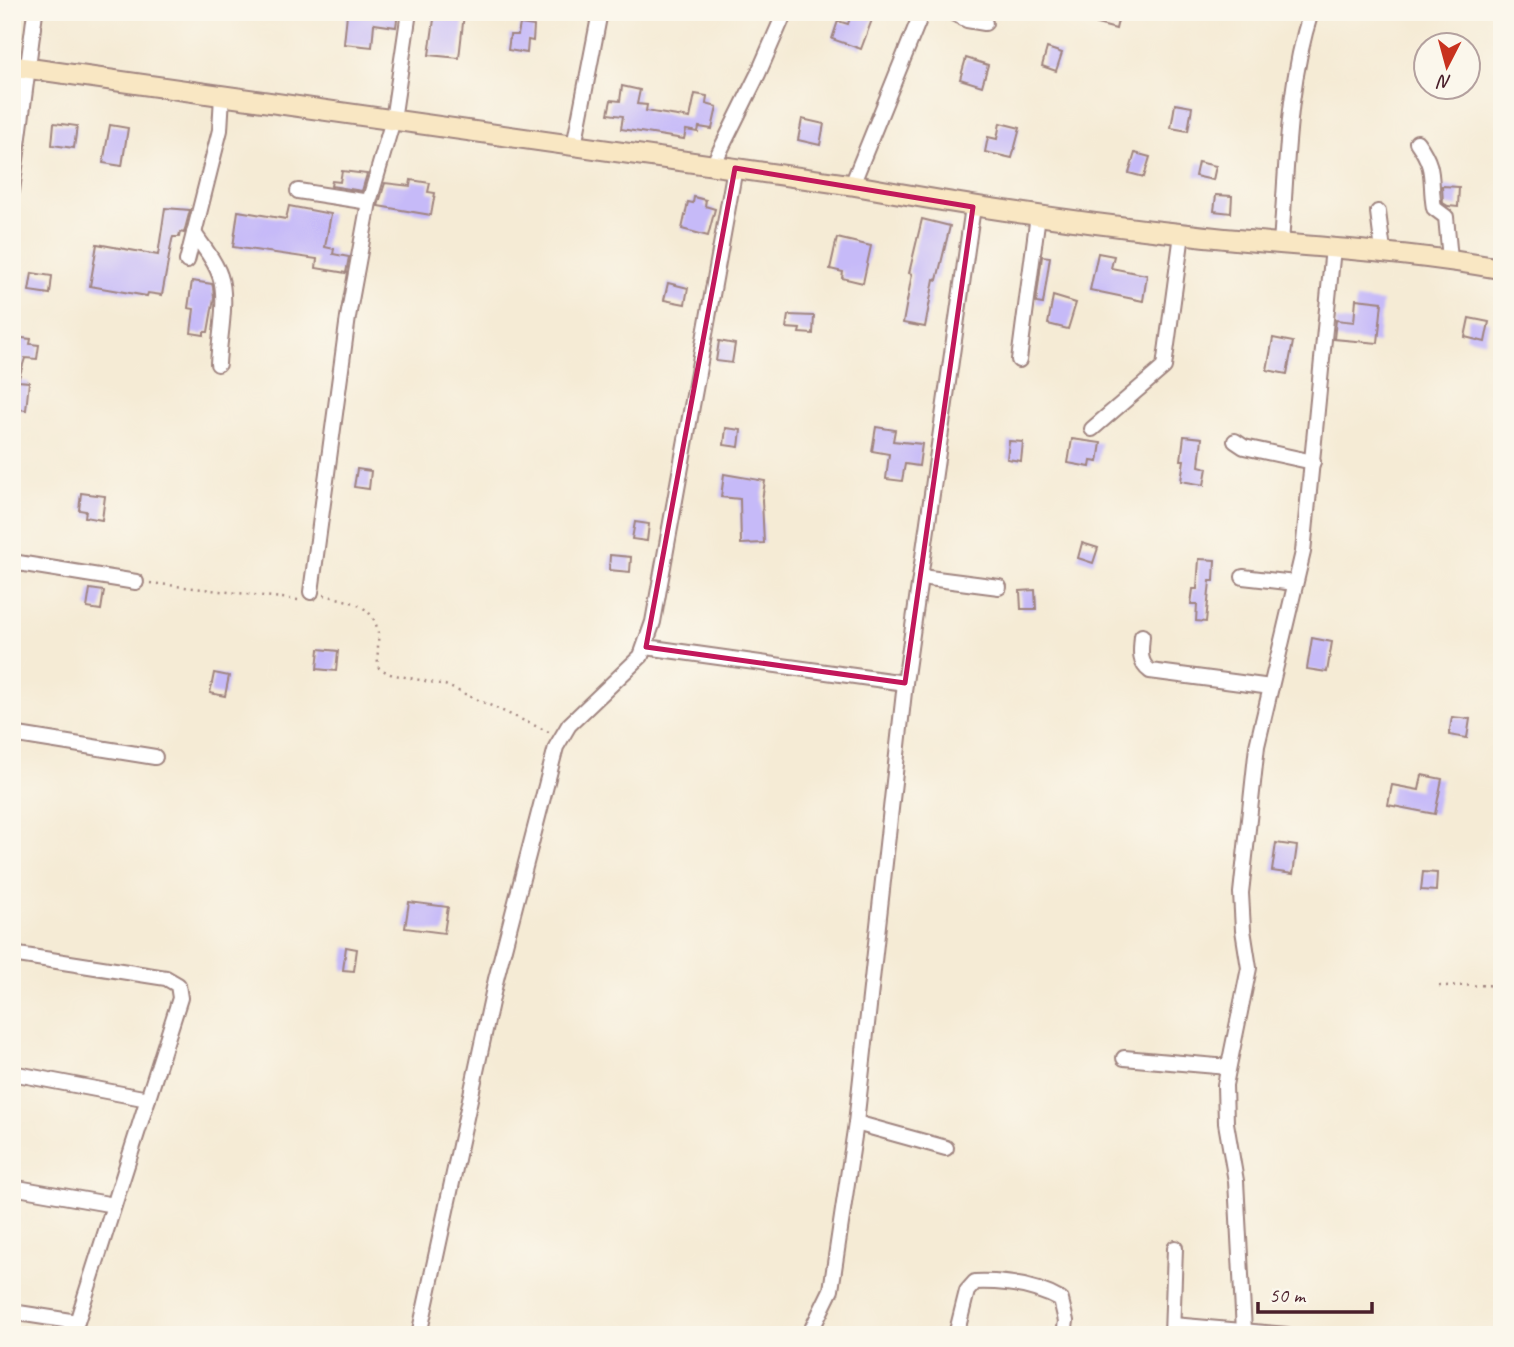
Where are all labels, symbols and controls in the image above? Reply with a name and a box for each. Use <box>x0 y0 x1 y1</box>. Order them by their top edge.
north arrow <box>1412 32 1482 102</box>
text: N <box>1435 69 1452 94</box>
scale bar <box>1258 1270 1372 1314</box>
text: 50 m <box>1269 1282 1307 1308</box>

